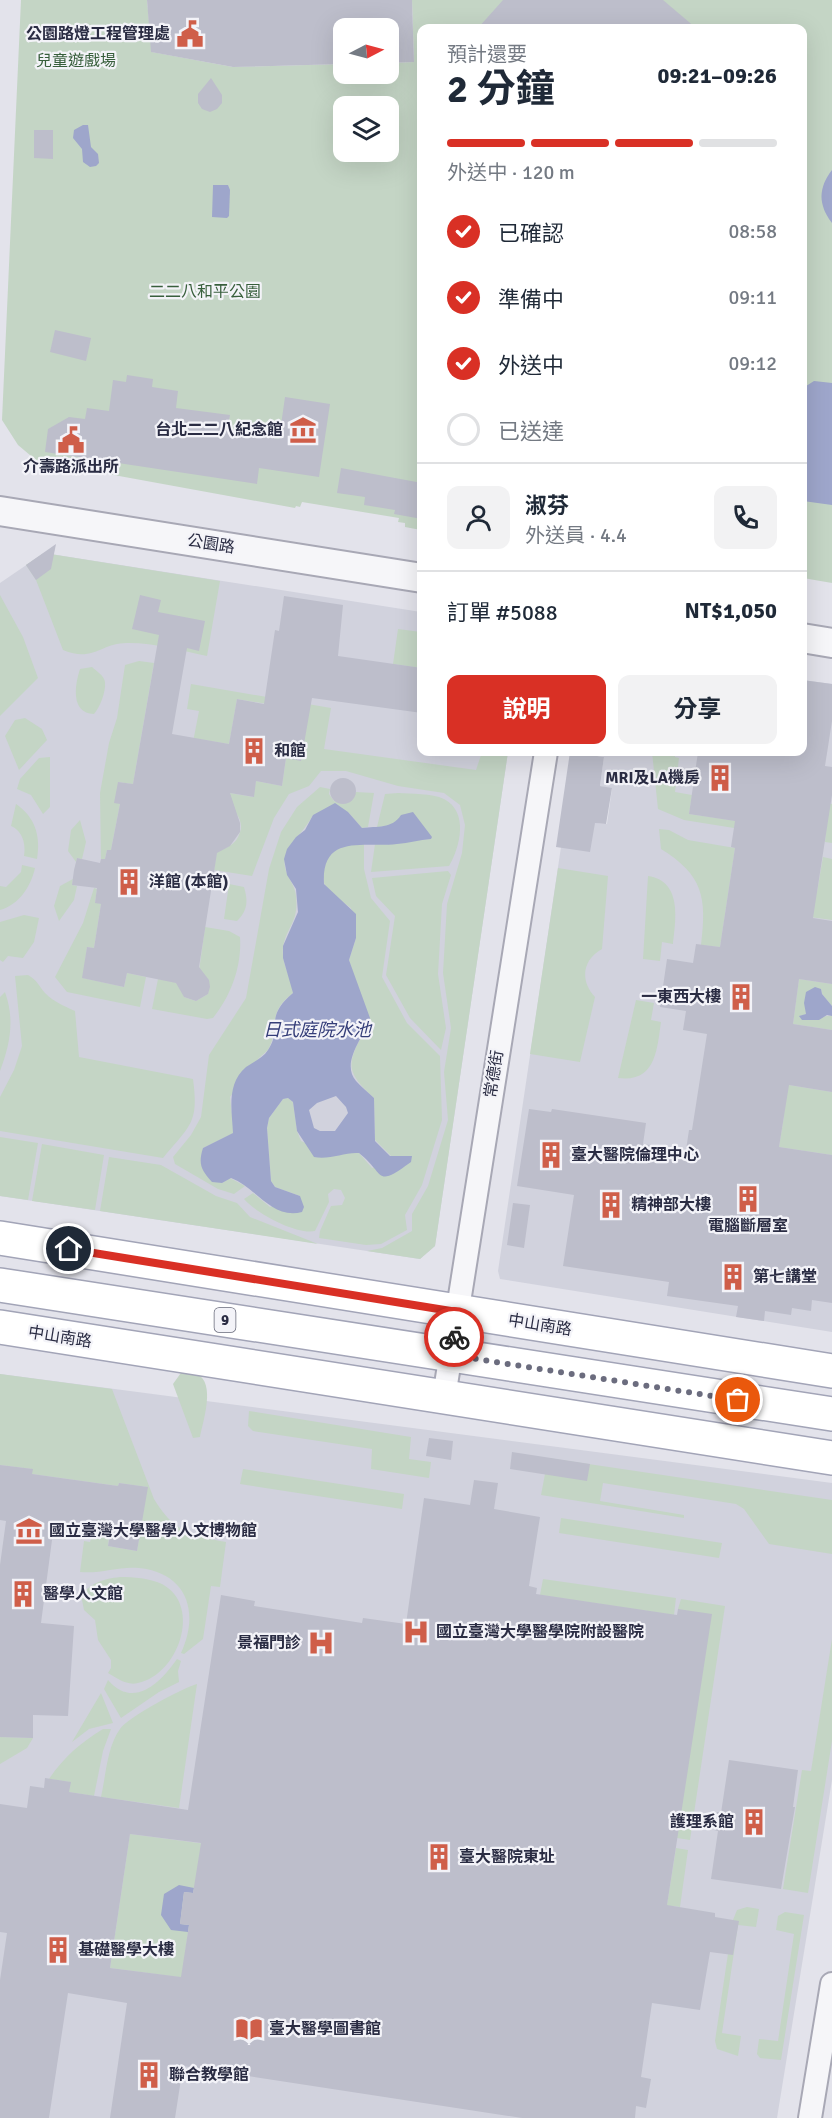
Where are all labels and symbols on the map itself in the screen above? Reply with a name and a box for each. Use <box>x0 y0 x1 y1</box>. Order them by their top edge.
north arrow <box>333 18 399 84</box>
public building icon: 公園路燈工程管理處 <box>175 19 205 49</box>
place label: 公園路燈工程管理處 <box>26 24 170 44</box>
park label: 兒童遊戲場 <box>36 51 116 71</box>
park label: 二二八和平公園 <box>149 282 261 302</box>
museum icon: 台北二二八紀念館 <box>288 415 318 445</box>
place label: 台北二二八紀念館 <box>155 420 283 440</box>
public building icon: 介壽路派出所 <box>56 425 86 455</box>
place label: 介壽路派出所 <box>23 457 119 477</box>
street label: 公園路 <box>186 530 236 558</box>
building icon: 和館 <box>239 736 269 766</box>
place label: 和館 <box>274 741 306 761</box>
building icon: MRI及LA機房 <box>705 763 735 793</box>
place label: MRI及LA機房 <box>605 768 700 788</box>
building icon: 洋館 (本館) <box>114 867 144 897</box>
place label: 洋館 (本館) <box>149 872 229 892</box>
building icon: 一東西大樓 <box>726 982 756 1012</box>
place label: 一東西大樓 <box>641 987 721 1007</box>
water label: 日式庭院水池 <box>263 1019 373 1041</box>
street label: 常德街 <box>480 1049 508 1099</box>
building icon: 臺大醫院倫理中心 <box>536 1140 566 1170</box>
place label: 臺大醫院倫理中心 <box>571 1145 699 1165</box>
building icon: 電腦斷層室 <box>733 1184 763 1214</box>
building icon: 精神部大樓 <box>596 1190 626 1220</box>
place label: 精神部大樓 <box>631 1195 711 1215</box>
place label: 電腦斷層室 <box>708 1216 788 1236</box>
pin <box>43 1223 94 1274</box>
building icon: 第七講堂 <box>718 1262 748 1292</box>
place label: 第七講堂 <box>753 1267 817 1287</box>
courier <box>424 1307 484 1367</box>
road number: 9 <box>214 1308 236 1332</box>
street label: 中山南路 <box>507 1310 573 1340</box>
street label: 中山南路 <box>27 1322 93 1352</box>
pin <box>712 1374 763 1425</box>
museum icon: 國立臺灣大學醫學人文博物館 <box>14 1516 44 1546</box>
place label: 國立臺灣大學醫學人文博物館 <box>49 1521 257 1541</box>
building icon: 醫學人文館 <box>8 1579 38 1609</box>
place label: 醫學人文館 <box>43 1584 123 1604</box>
hospital icon: 國立臺灣大學醫學院附設醫院 <box>401 1617 431 1647</box>
place label: 國立臺灣大學醫學院附設醫院 <box>436 1622 644 1642</box>
hospital icon: 景福門診 <box>306 1628 336 1658</box>
place label: 景福門診 <box>237 1633 301 1653</box>
building icon: 護理系館 <box>739 1807 769 1837</box>
place label: 護理系館 <box>670 1812 734 1832</box>
building icon: 臺大醫院東址 <box>424 1842 454 1872</box>
place label: 臺大醫院東址 <box>459 1847 555 1867</box>
building icon: 基礎醫學大樓 <box>43 1935 73 1965</box>
place label: 基礎醫學大樓 <box>78 1940 174 1960</box>
library icon: 臺大醫學圖書館 <box>234 2014 264 2044</box>
place label: 臺大醫學圖書館 <box>269 2019 381 2039</box>
building icon: 聯合教學館 <box>134 2060 164 2090</box>
place label: 聯合教學館 <box>169 2065 249 2085</box>

